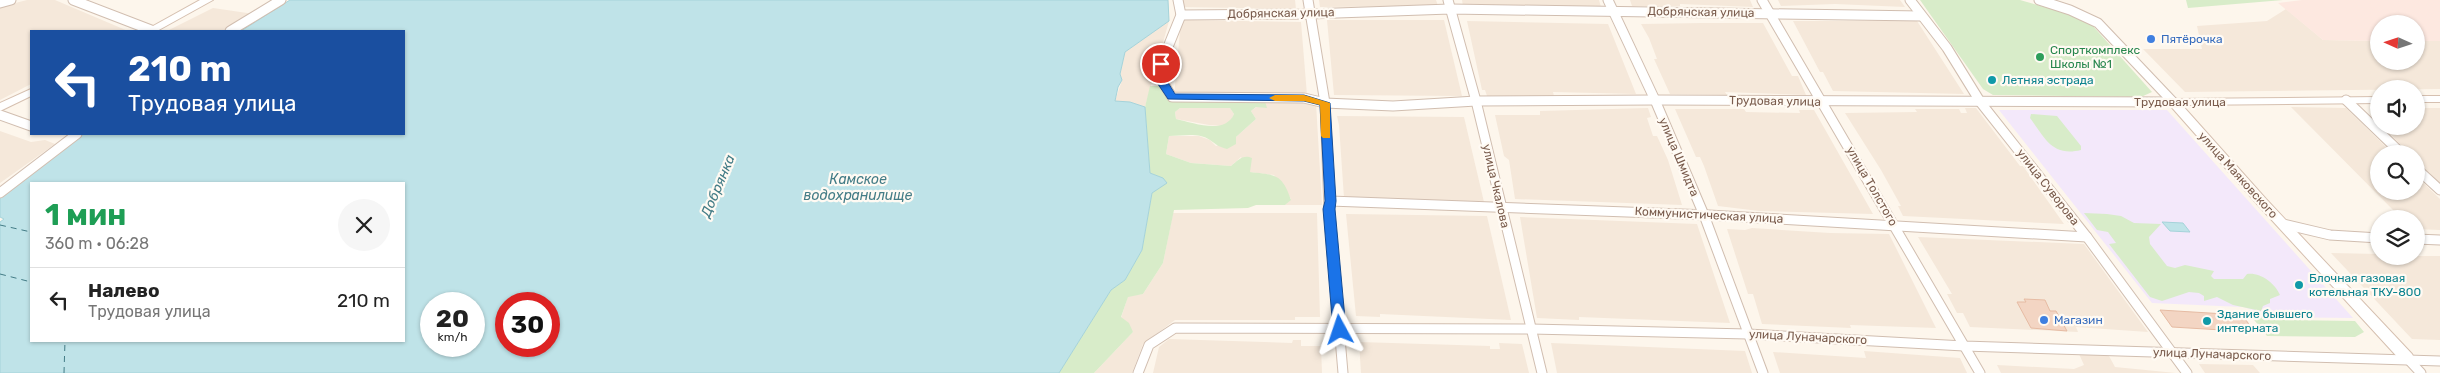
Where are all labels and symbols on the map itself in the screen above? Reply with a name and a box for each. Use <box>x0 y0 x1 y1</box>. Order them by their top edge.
street label: Добрянская улица <box>1647 4 1755 20</box>
street label: Добрянская улица <box>1227 5 1335 21</box>
north arrow <box>2370 15 2425 70</box>
place label: Пятёрочка <box>2161 32 2223 46</box>
marker: Пятёрочка <box>2145 33 2157 45</box>
pin <box>1140 43 1182 85</box>
place label: Спорткомплекс Школы №1 <box>2050 43 2140 71</box>
marker: Спорткомплекс Школы №1 <box>2034 51 2046 63</box>
place label: Летняя эстрада <box>2002 73 2094 87</box>
marker: Летняя эстрада <box>1986 74 1998 86</box>
street label: Трудовая улица <box>1729 93 1821 109</box>
street label: Трудовая улица <box>2134 95 2226 109</box>
street label: улица Шмидта <box>1656 115 1702 199</box>
street label: улица Маяковского <box>2195 129 2281 221</box>
street label: улица Чкалова <box>1480 143 1512 229</box>
street label: улица Толстого <box>1844 144 1901 228</box>
street label: улица Суворова <box>2014 146 2082 228</box>
water label: Добрянка <box>697 152 739 221</box>
water label: Камское водохранилище <box>804 171 913 204</box>
street label: Коммунистическая улица <box>1634 204 1784 226</box>
place label: Блочная газовая котельная ТКУ-800 <box>2309 271 2421 299</box>
marker: Блочная газовая котельная ТКУ-800 <box>2293 279 2305 291</box>
speed limit sign: 30 <box>495 292 560 357</box>
position arrow <box>1313 303 1365 355</box>
place label: Здание бывшего интерната <box>2217 307 2313 335</box>
place label: Магазин <box>2054 313 2103 327</box>
marker: Магазин <box>2038 314 2050 326</box>
marker: Здание бывшего интерната <box>2201 315 2213 327</box>
street label: улица Луначарского <box>1749 327 1868 347</box>
street label: улица Луначарского <box>2153 345 2272 363</box>

